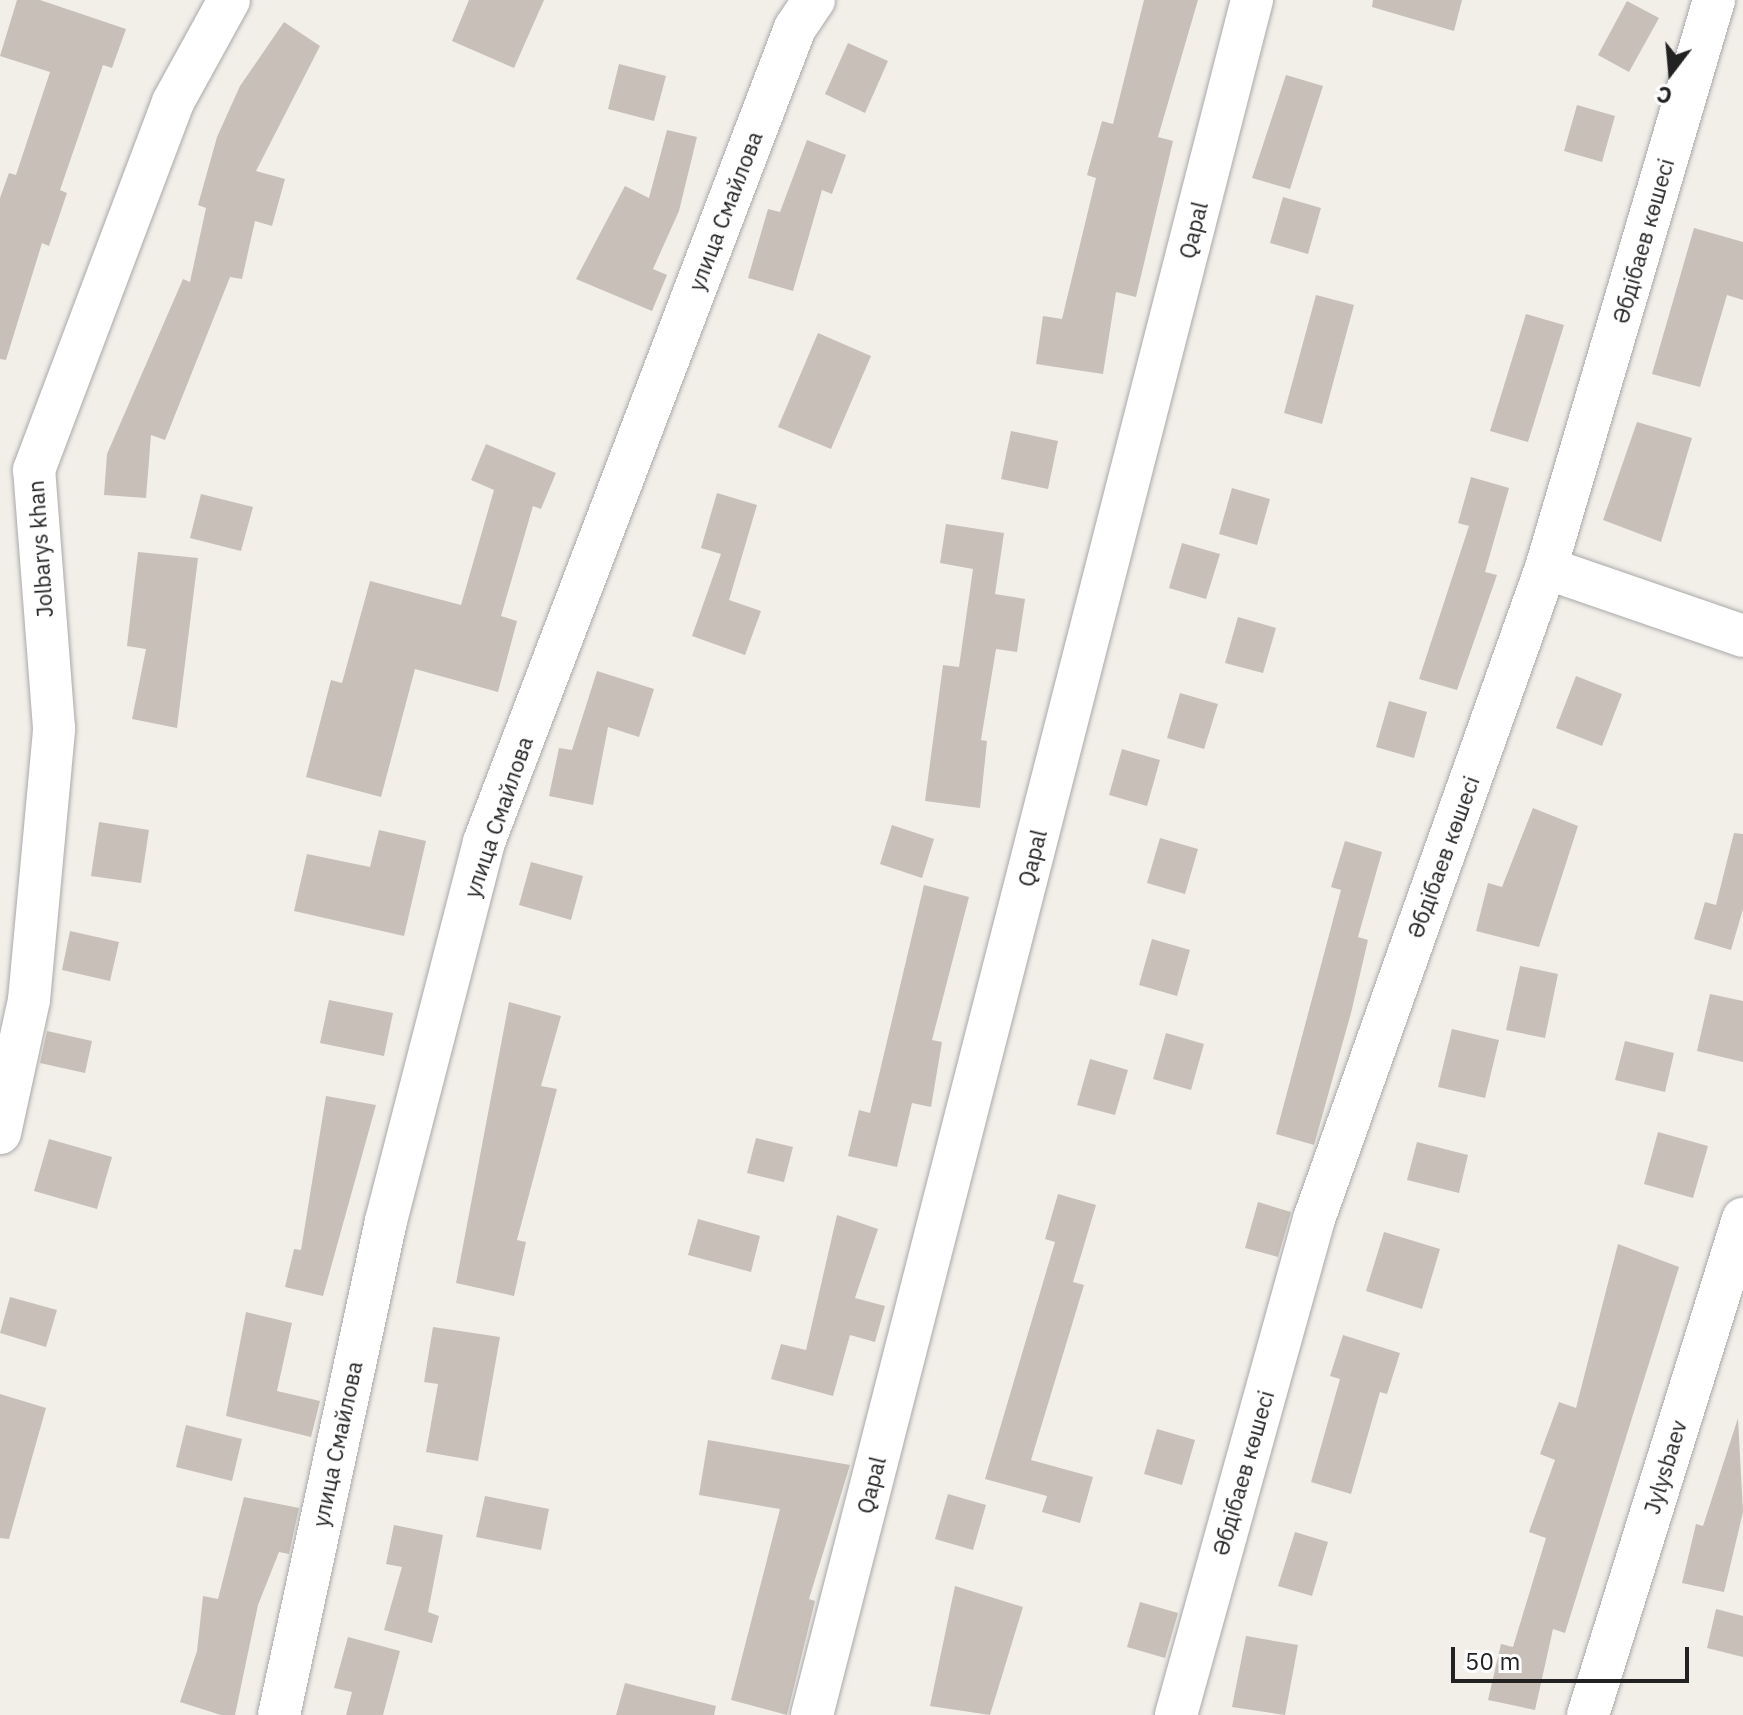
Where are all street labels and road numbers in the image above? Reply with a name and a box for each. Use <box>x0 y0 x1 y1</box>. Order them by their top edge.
street label: улица Смайлова <box>682 128 768 294</box>
street label: Әбдібаев көшесі <box>1607 155 1679 327</box>
street label: Qapal <box>1173 199 1213 261</box>
street label: Jolbarys khan <box>22 480 58 618</box>
street label: улица Смайлова <box>458 733 538 901</box>
street label: Әбдібаев көшесі <box>1401 772 1485 942</box>
street label: Qapal <box>1012 827 1052 889</box>
street label: улица Смайлова <box>307 1359 367 1529</box>
street label: Әбдібаев көшесі <box>1207 1387 1279 1559</box>
street label: Jylysbaev <box>1638 1417 1692 1517</box>
street label: Qapal <box>851 1454 891 1516</box>

